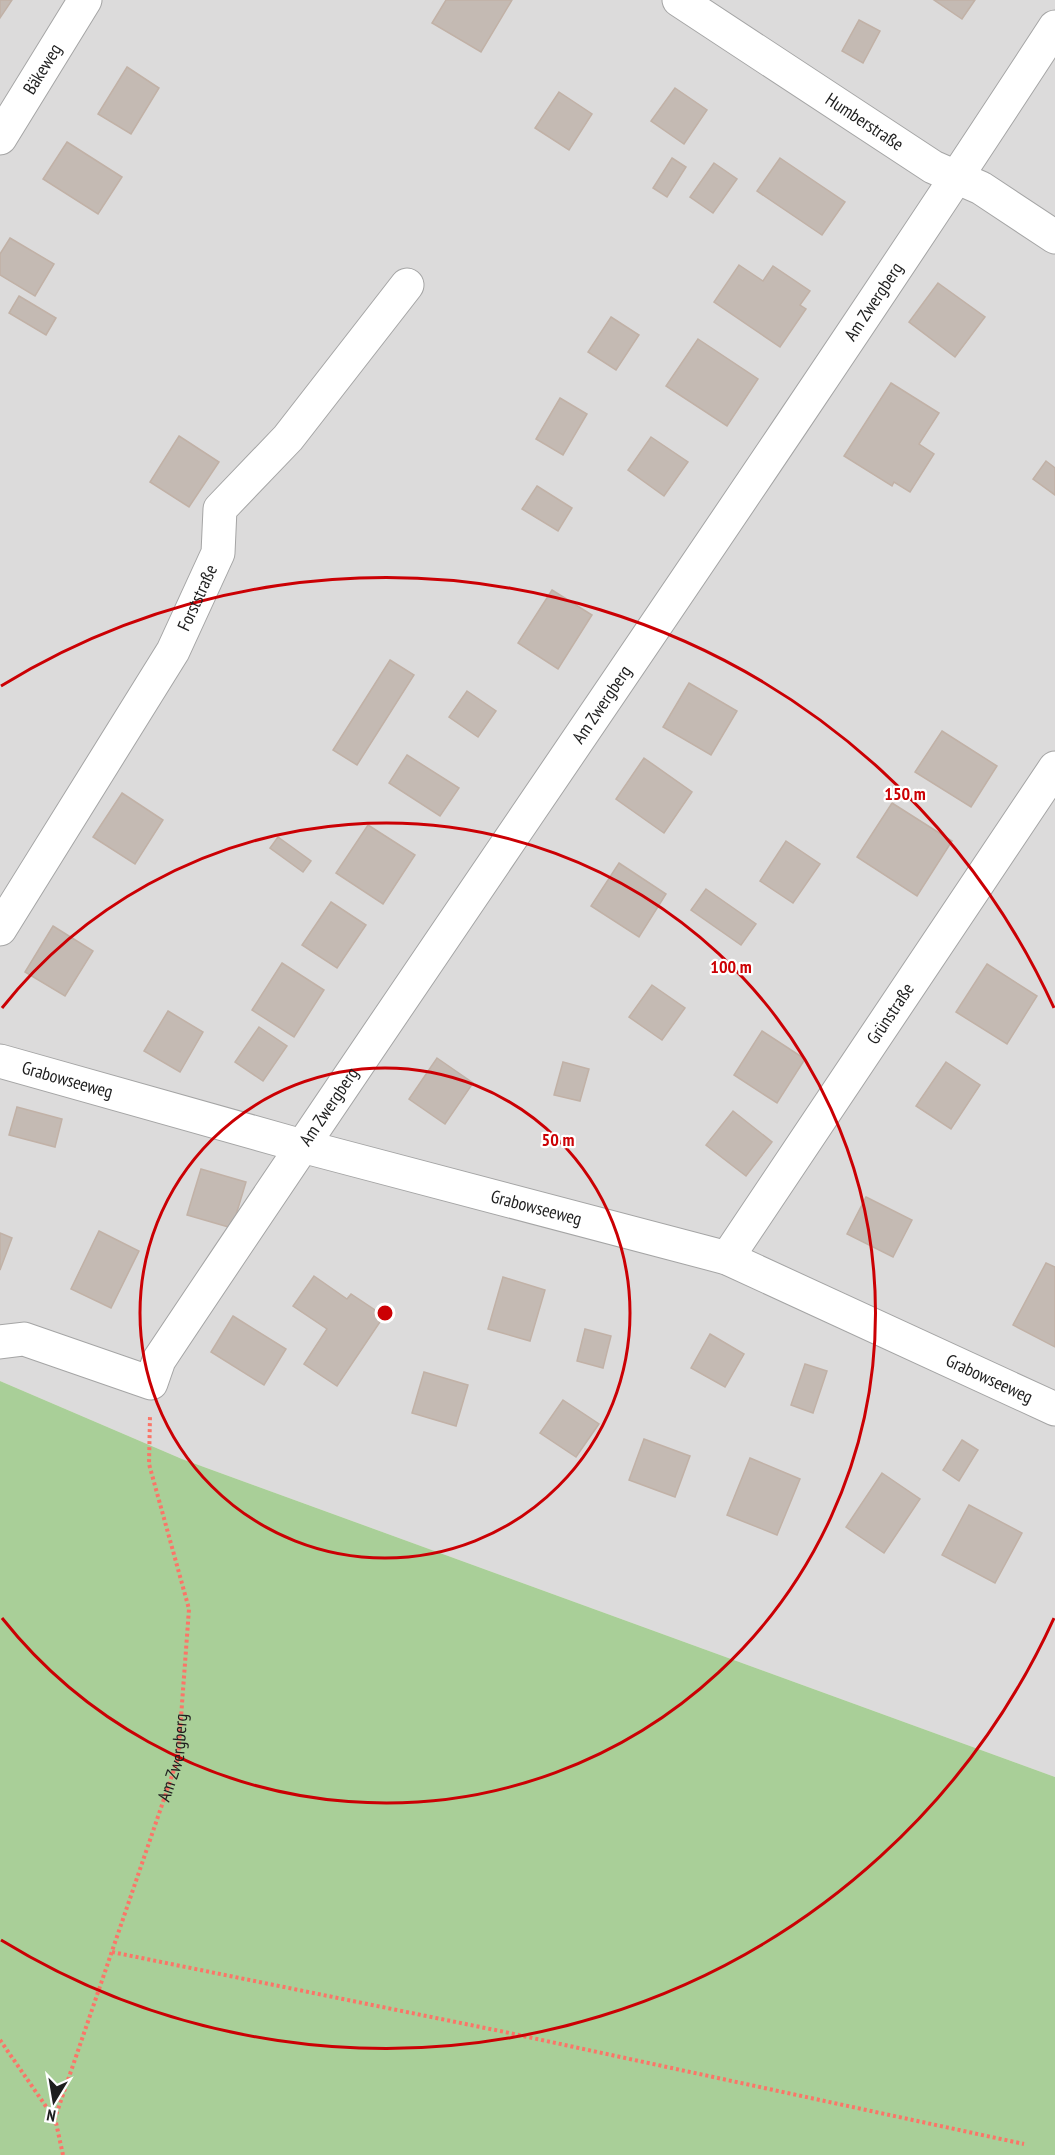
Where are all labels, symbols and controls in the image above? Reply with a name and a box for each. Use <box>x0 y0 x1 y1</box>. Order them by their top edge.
street label: Bäkeweg <box>18 39 66 98</box>
street label: Humberstraße <box>821 88 908 156</box>
street label: Am Zwergberg <box>839 258 908 345</box>
street label: Forststraße <box>172 561 222 634</box>
street label: Am Zwergberg <box>567 661 636 748</box>
text: 150 m <box>884 782 926 805</box>
text: 100 m <box>710 955 752 978</box>
street label: Grünstraße <box>861 978 919 1048</box>
street label: Grabowseeweg <box>19 1056 116 1103</box>
street label: Am Zwergberg <box>294 1063 363 1150</box>
text: 50 m <box>542 1128 574 1151</box>
street label: Grabowseeweg <box>488 1184 584 1230</box>
centre of rings <box>375 1303 395 1323</box>
street label: Grabowseeweg <box>942 1348 1037 1408</box>
street label: Am Zwergberg <box>152 1713 192 1804</box>
north arrow <box>24 2071 84 2131</box>
text: N <box>45 2105 57 2126</box>

